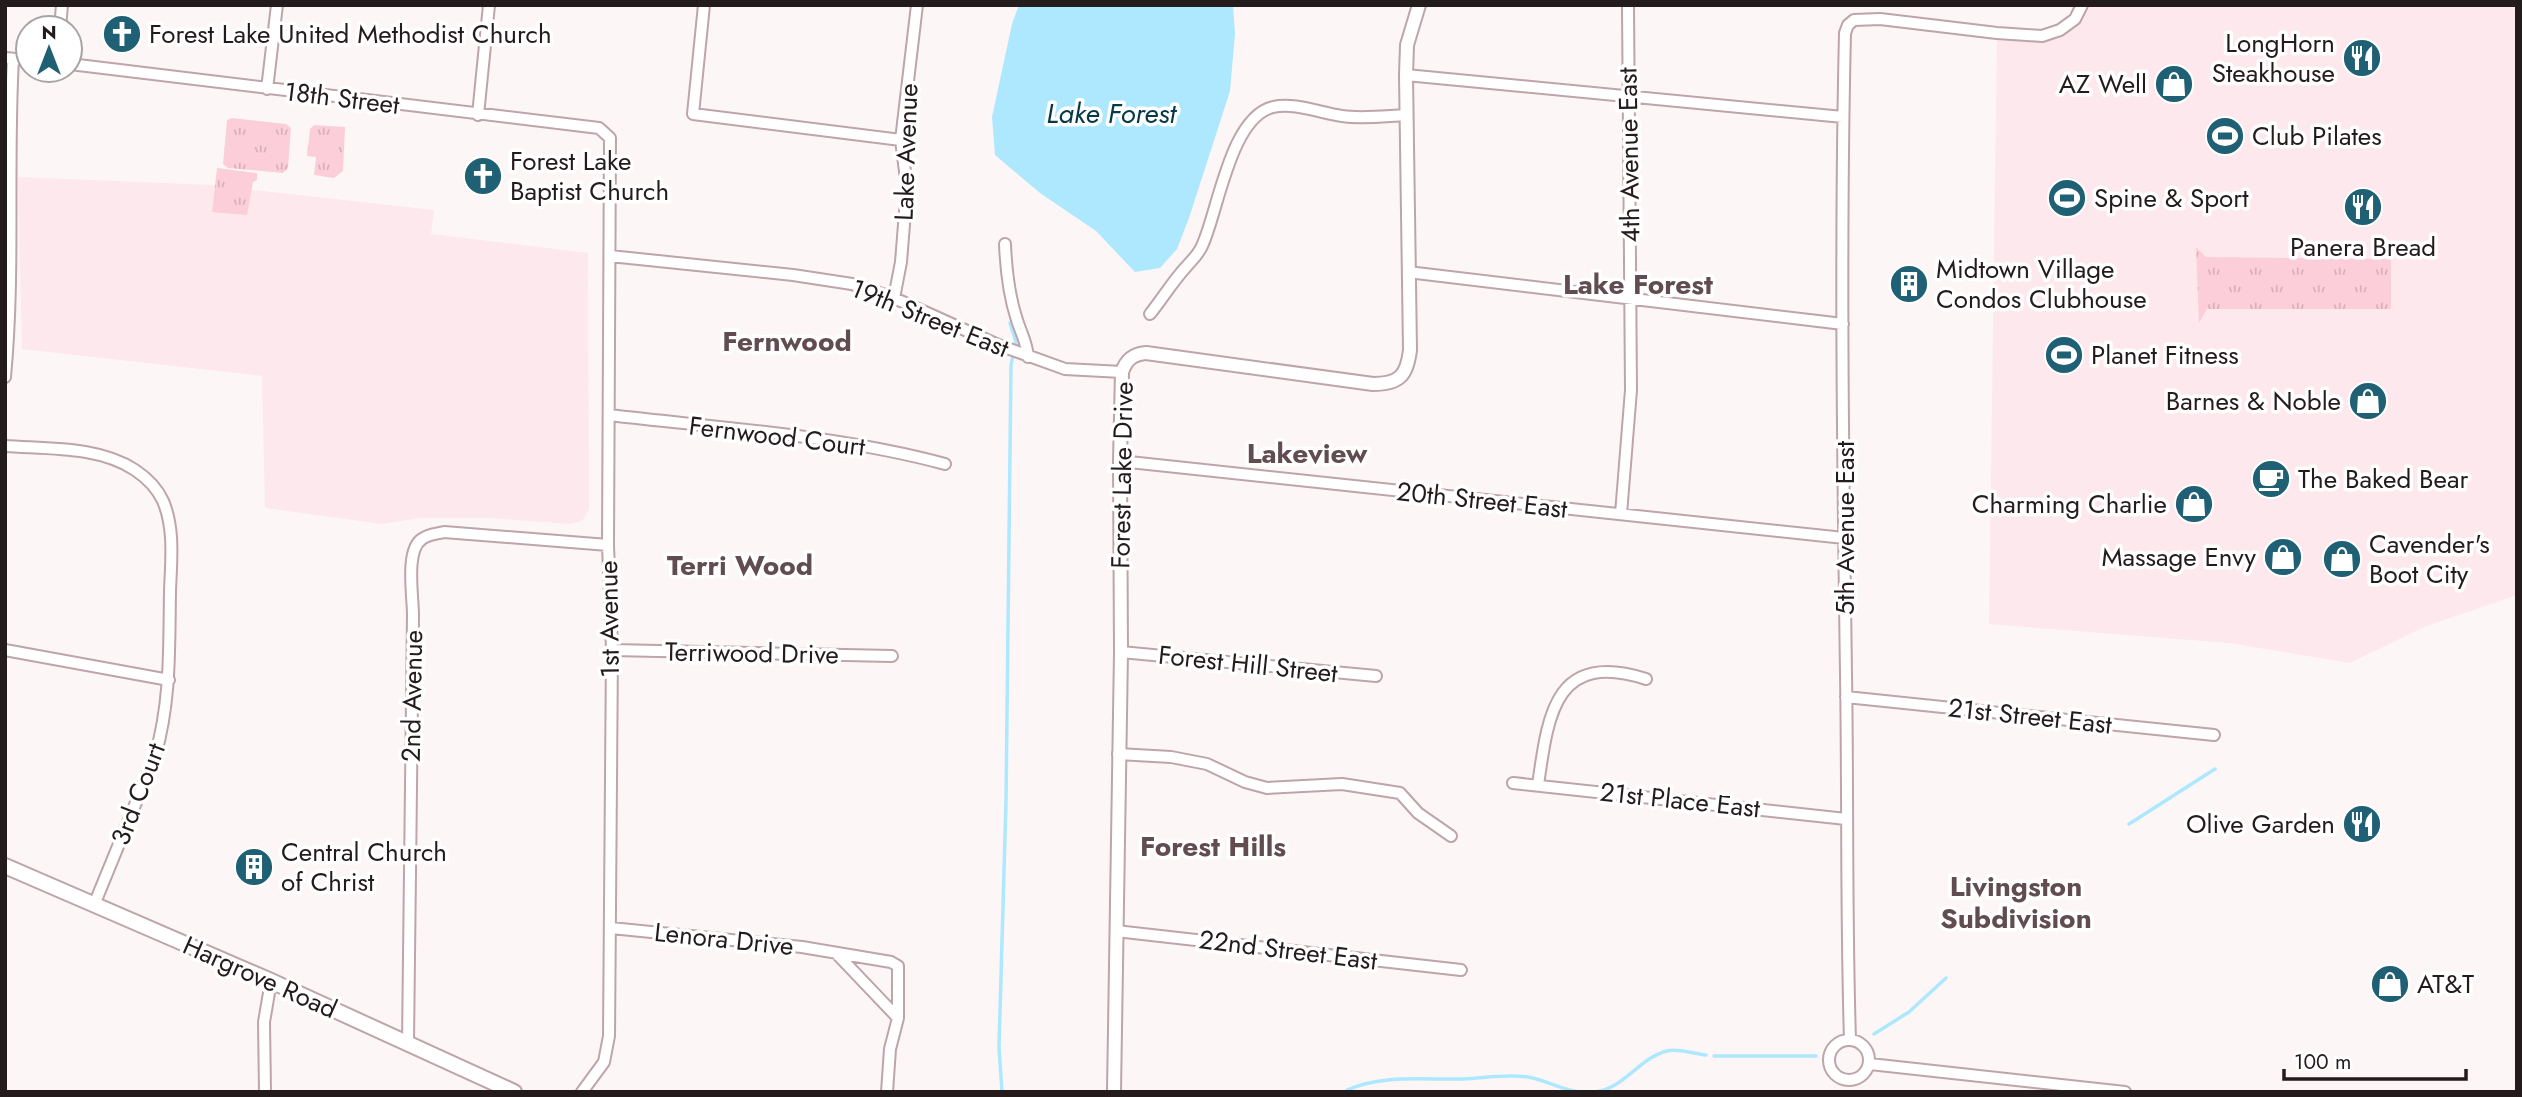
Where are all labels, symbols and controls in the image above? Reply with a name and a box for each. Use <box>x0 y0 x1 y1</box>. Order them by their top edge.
church icon: Forest Lake United Methodist Church <box>101 13 143 55</box>
north arrow <box>14 14 84 84</box>
place label: Forest Lake United Methodist Church <box>149 15 552 53</box>
text: N <box>41 19 57 46</box>
place label: LongHorn Steakhouse <box>2212 24 2335 92</box>
restaurant icon: LongHorn Steakhouse <box>2341 37 2383 79</box>
shop icon: AZ Well <box>2153 63 2195 105</box>
place label: AZ Well <box>2059 65 2147 103</box>
street label: 4th Avenue East <box>1608 66 1650 243</box>
street label: 18th Street <box>282 72 402 124</box>
street label: Lake Avenue <box>885 83 927 221</box>
water label: Lake Forest <box>1046 93 1177 134</box>
sports icon: Club Pilates <box>2204 115 2246 157</box>
place label: Club Pilates <box>2252 117 2382 155</box>
place label: Forest Lake Baptist Church <box>510 142 669 210</box>
church icon: Forest Lake Baptist Church <box>462 155 504 197</box>
sports icon: Spine & Sport <box>2046 177 2088 219</box>
place label: Spine & Sport <box>2094 179 2249 217</box>
restaurant icon: Panera Bread <box>2342 186 2384 228</box>
place label: Panera Bread <box>2290 228 2436 266</box>
place label: Midtown Village Condos Clubhouse <box>1936 250 2147 318</box>
building icon: Midtown Village Condos Clubhouse <box>1888 263 1930 305</box>
district label: Lake Forest <box>1563 264 1713 305</box>
street label: 19th Street East <box>845 269 1016 367</box>
district label: Fernwood <box>722 321 852 362</box>
sports icon: Planet Fitness <box>2043 334 2085 376</box>
place label: Planet Fitness <box>2091 336 2239 374</box>
shop icon: Barnes & Noble <box>2347 380 2389 422</box>
street label: Forest Lake Drive <box>1101 381 1143 569</box>
place label: Barnes & Noble <box>2166 382 2341 420</box>
street label: Fernwood Court <box>687 406 868 466</box>
district label: Lakeview <box>1247 433 1368 474</box>
street label: 5th Avenue East <box>1826 440 1864 615</box>
cafe icon: The Baked Bear <box>2250 458 2292 500</box>
place label: The Baked Bear <box>2298 460 2468 498</box>
street label: 20th Street East <box>1395 472 1570 528</box>
shop icon: Charming Charlie <box>2173 483 2215 525</box>
place label: Charming Charlie <box>1972 485 2167 523</box>
place label: Cavender's Boot City <box>2369 525 2490 593</box>
shop icon: Massage Envy <box>2262 536 2304 578</box>
place label: Massage Envy <box>2101 538 2257 576</box>
shop icon: Cavender's Boot City <box>2321 538 2363 580</box>
district label: Terri Wood <box>667 545 813 586</box>
street label: 1st Avenue <box>589 560 629 678</box>
street label: 2nd Avenue <box>392 630 432 762</box>
street label: Terriwood Drive <box>665 632 839 674</box>
street label: Forest Hill Street <box>1157 636 1340 692</box>
street label: 21st Street East <box>1946 689 2114 744</box>
street label: 3rd Court <box>101 737 175 851</box>
street label: 21st Place East <box>1598 773 1763 827</box>
restaurant icon: Olive Garden <box>2341 803 2383 845</box>
place label: Olive Garden <box>2186 805 2335 843</box>
district label: Forest Hills <box>1140 826 1286 867</box>
place label: Central Church of Christ <box>281 833 447 901</box>
building icon: Central Church of Christ <box>233 846 275 888</box>
district label: Livingston Subdivision <box>1940 866 2092 939</box>
street label: Lenora Drive <box>652 913 796 965</box>
street label: 22nd Street East <box>1197 920 1380 980</box>
street label: Hargrove Road <box>177 926 343 1028</box>
shop icon: AT&T <box>2369 963 2411 1005</box>
place label: AT&T <box>2417 965 2474 1003</box>
scale bar <box>2284 1038 2466 1082</box>
text: 100 m <box>2294 1047 2351 1077</box>

